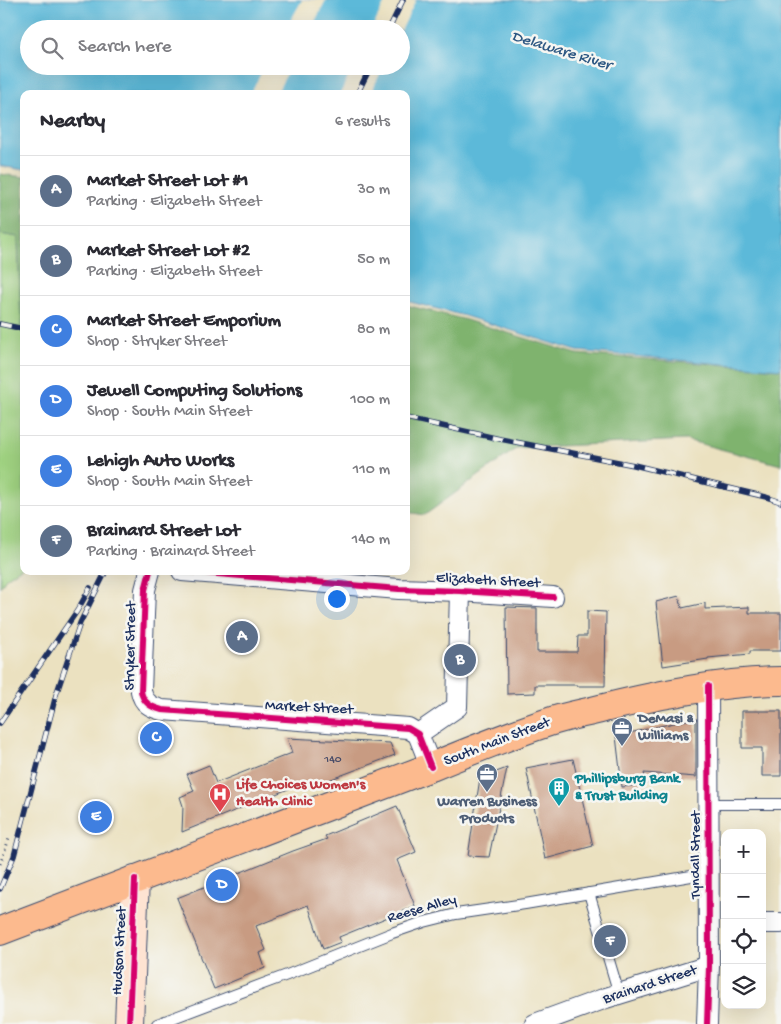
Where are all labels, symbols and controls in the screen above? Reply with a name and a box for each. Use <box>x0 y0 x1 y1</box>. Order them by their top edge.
search box <box>20 20 410 75</box>
water label: Delaware River <box>509 28 616 77</box>
icon: search <box>38 34 66 62</box>
text: Search here <box>78 36 172 59</box>
text: Nearby <box>40 110 105 135</box>
text: 6 results <box>335 113 390 132</box>
text: Market Street Lot #1 <box>87 170 249 193</box>
text: A <box>51 181 61 200</box>
text: 30 m <box>357 181 390 200</box>
text: Parking · Elizabeth Street <box>87 193 261 212</box>
text: Market Street Lot #2 <box>87 240 250 263</box>
text: B <box>52 251 60 270</box>
text: 50 m <box>357 251 390 270</box>
text: Parking · Elizabeth Street <box>87 263 261 282</box>
text: Market Street Emporium <box>87 310 281 333</box>
text: C <box>52 321 60 340</box>
text: 80 m <box>357 321 390 340</box>
text: Shop · Stryker Street <box>87 333 227 352</box>
text: Jewell Computing Solutions <box>87 380 302 403</box>
text: D <box>51 391 61 410</box>
text: 100 m <box>350 391 390 410</box>
text: Shop · South Main Street <box>87 403 251 422</box>
text: Lehigh Auto Works <box>87 450 234 473</box>
text: E <box>51 461 61 480</box>
text: 110 m <box>353 461 390 480</box>
text: Shop · South Main Street <box>87 473 251 492</box>
text: Brainard Street Lot <box>87 520 240 543</box>
text: F <box>52 531 60 550</box>
text: 140 m <box>352 531 390 550</box>
text: Parking · Brainard Street <box>87 543 254 562</box>
street label: Elizabeth Street <box>435 569 542 593</box>
your location <box>324 586 350 612</box>
street label: Stryker Street <box>121 599 141 691</box>
pin: A <box>226 618 258 656</box>
pin: B <box>444 641 476 679</box>
street label: Market Street <box>265 697 355 719</box>
place label: DeMasi & Williams <box>636 710 695 745</box>
street label: South Main Street <box>441 713 554 771</box>
office icon: DeMasi & Williams <box>610 716 634 747</box>
pin: C <box>140 719 172 757</box>
house number: 140 <box>323 753 342 767</box>
office icon: Warren Business Products <box>475 762 499 793</box>
place label: Phillipsburg Bank & Trust Building <box>574 770 682 805</box>
place label: Life Choices Women's Health Clinic <box>236 776 367 811</box>
building icon: Phillipsburg Bank & Trust Building <box>547 776 571 807</box>
hospital icon: Life Choices Women's Health Clinic <box>208 782 232 813</box>
place label: Warren Business Products <box>436 793 538 828</box>
pin: E <box>80 798 112 836</box>
street label: Tyndall Street <box>687 809 705 900</box>
map controls <box>721 829 766 1009</box>
button: + <box>721 829 766 874</box>
pin: D <box>206 866 238 904</box>
button: − <box>721 874 766 919</box>
street label: Reese Alley <box>386 890 459 927</box>
street label: Hudson Street <box>109 905 131 996</box>
button: locate <box>721 919 766 964</box>
pin: F <box>594 922 626 960</box>
street label: Brainard Street <box>600 961 701 1009</box>
button: layers <box>721 964 766 1009</box>

